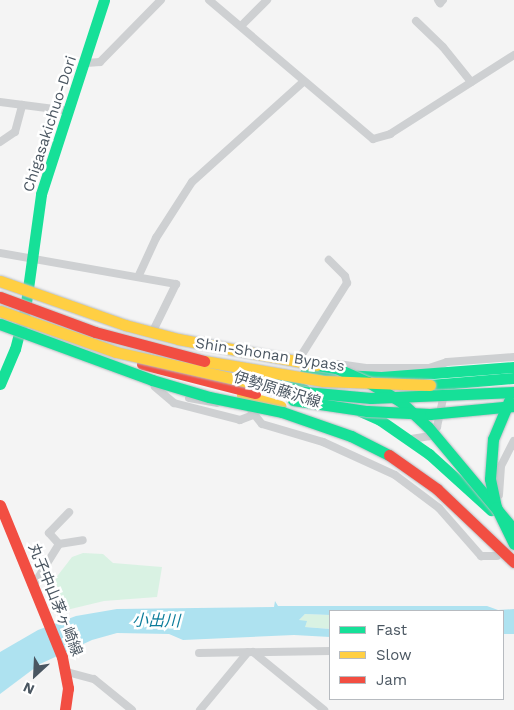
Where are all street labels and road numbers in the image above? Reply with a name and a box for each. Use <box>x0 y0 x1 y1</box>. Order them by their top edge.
street label: Chigasakichuo-Dori <box>19 53 81 195</box>
street label: Shin-Shonan Bypass <box>194 334 346 376</box>
street label: 伊勢原藤沢線 <box>231 368 323 412</box>
street label: 丸子中山茅ヶ崎線 <box>24 541 86 659</box>

